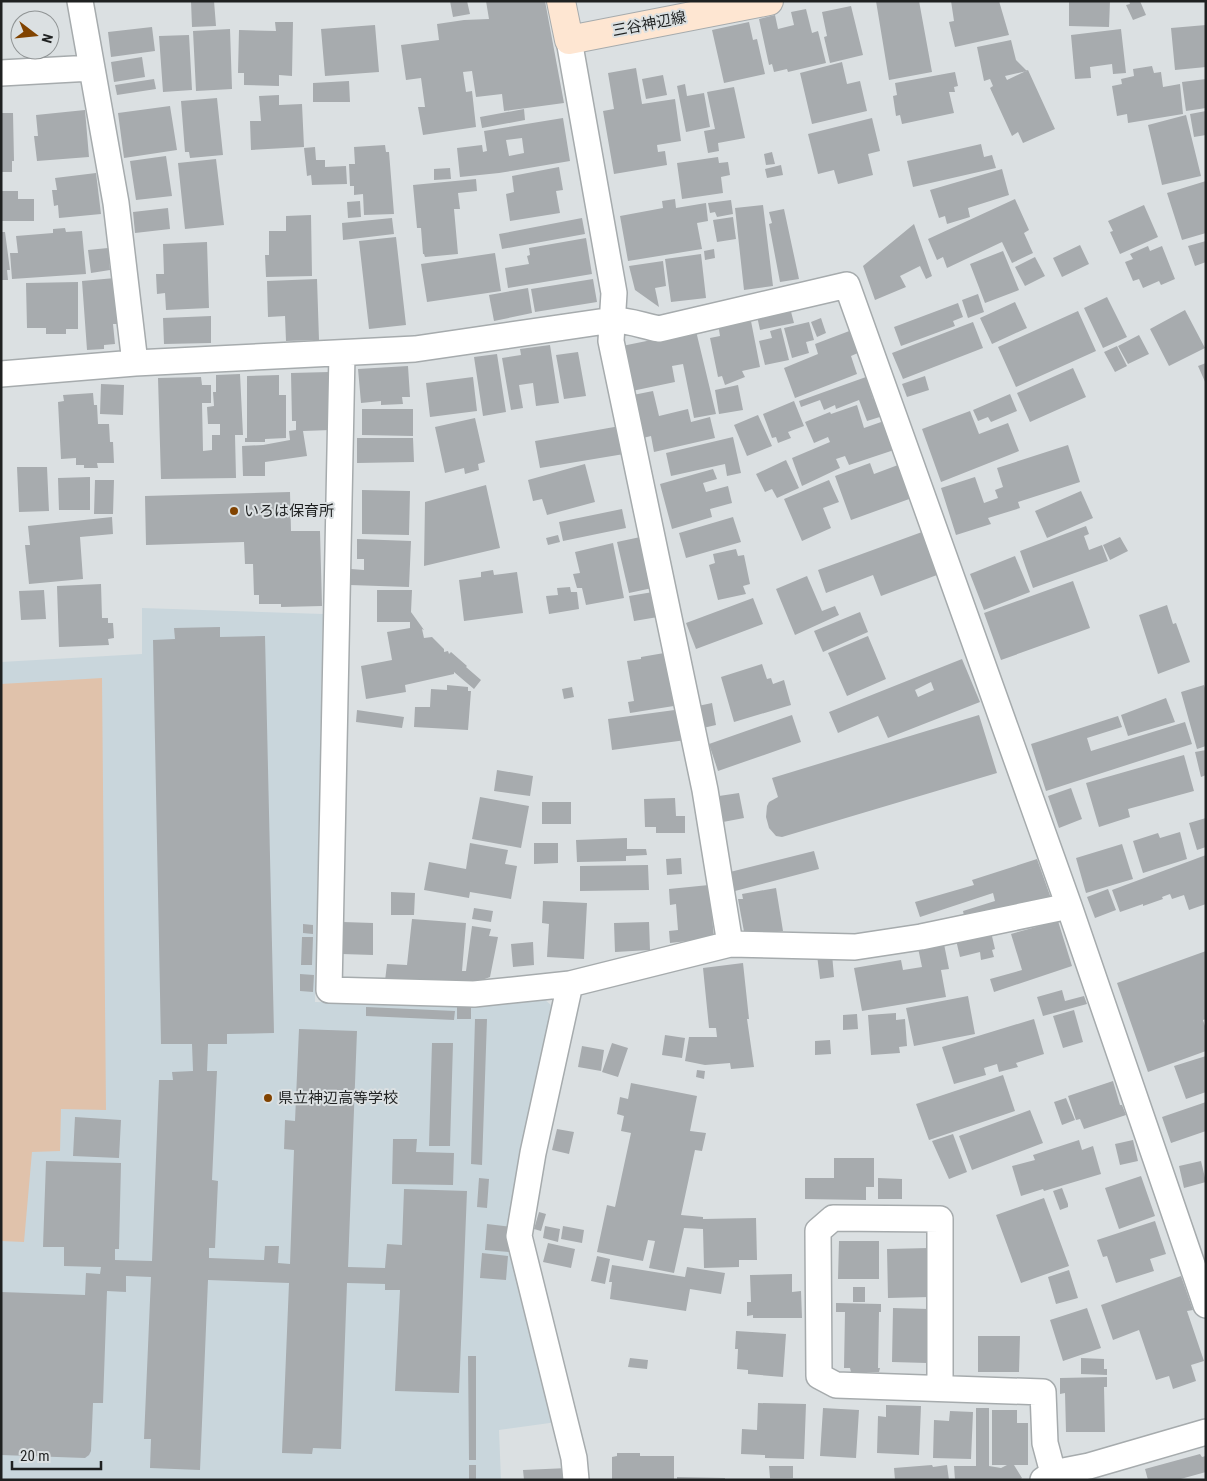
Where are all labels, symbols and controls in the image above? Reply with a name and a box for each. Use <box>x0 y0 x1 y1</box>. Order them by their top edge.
street label: 三谷神辺線 <box>610 8 688 40</box>
north arrow <box>10 10 60 60</box>
text: N <box>39 32 56 45</box>
place label: いろは保育所 <box>244 502 334 520</box>
marker: いろは保育所 <box>228 505 240 517</box>
place label: 県立神辺高等学校 <box>278 1089 398 1107</box>
marker: 県立神辺高等学校 <box>262 1092 274 1104</box>
scale bar <box>12 1438 101 1470</box>
text: 20 m <box>20 1447 50 1465</box>

